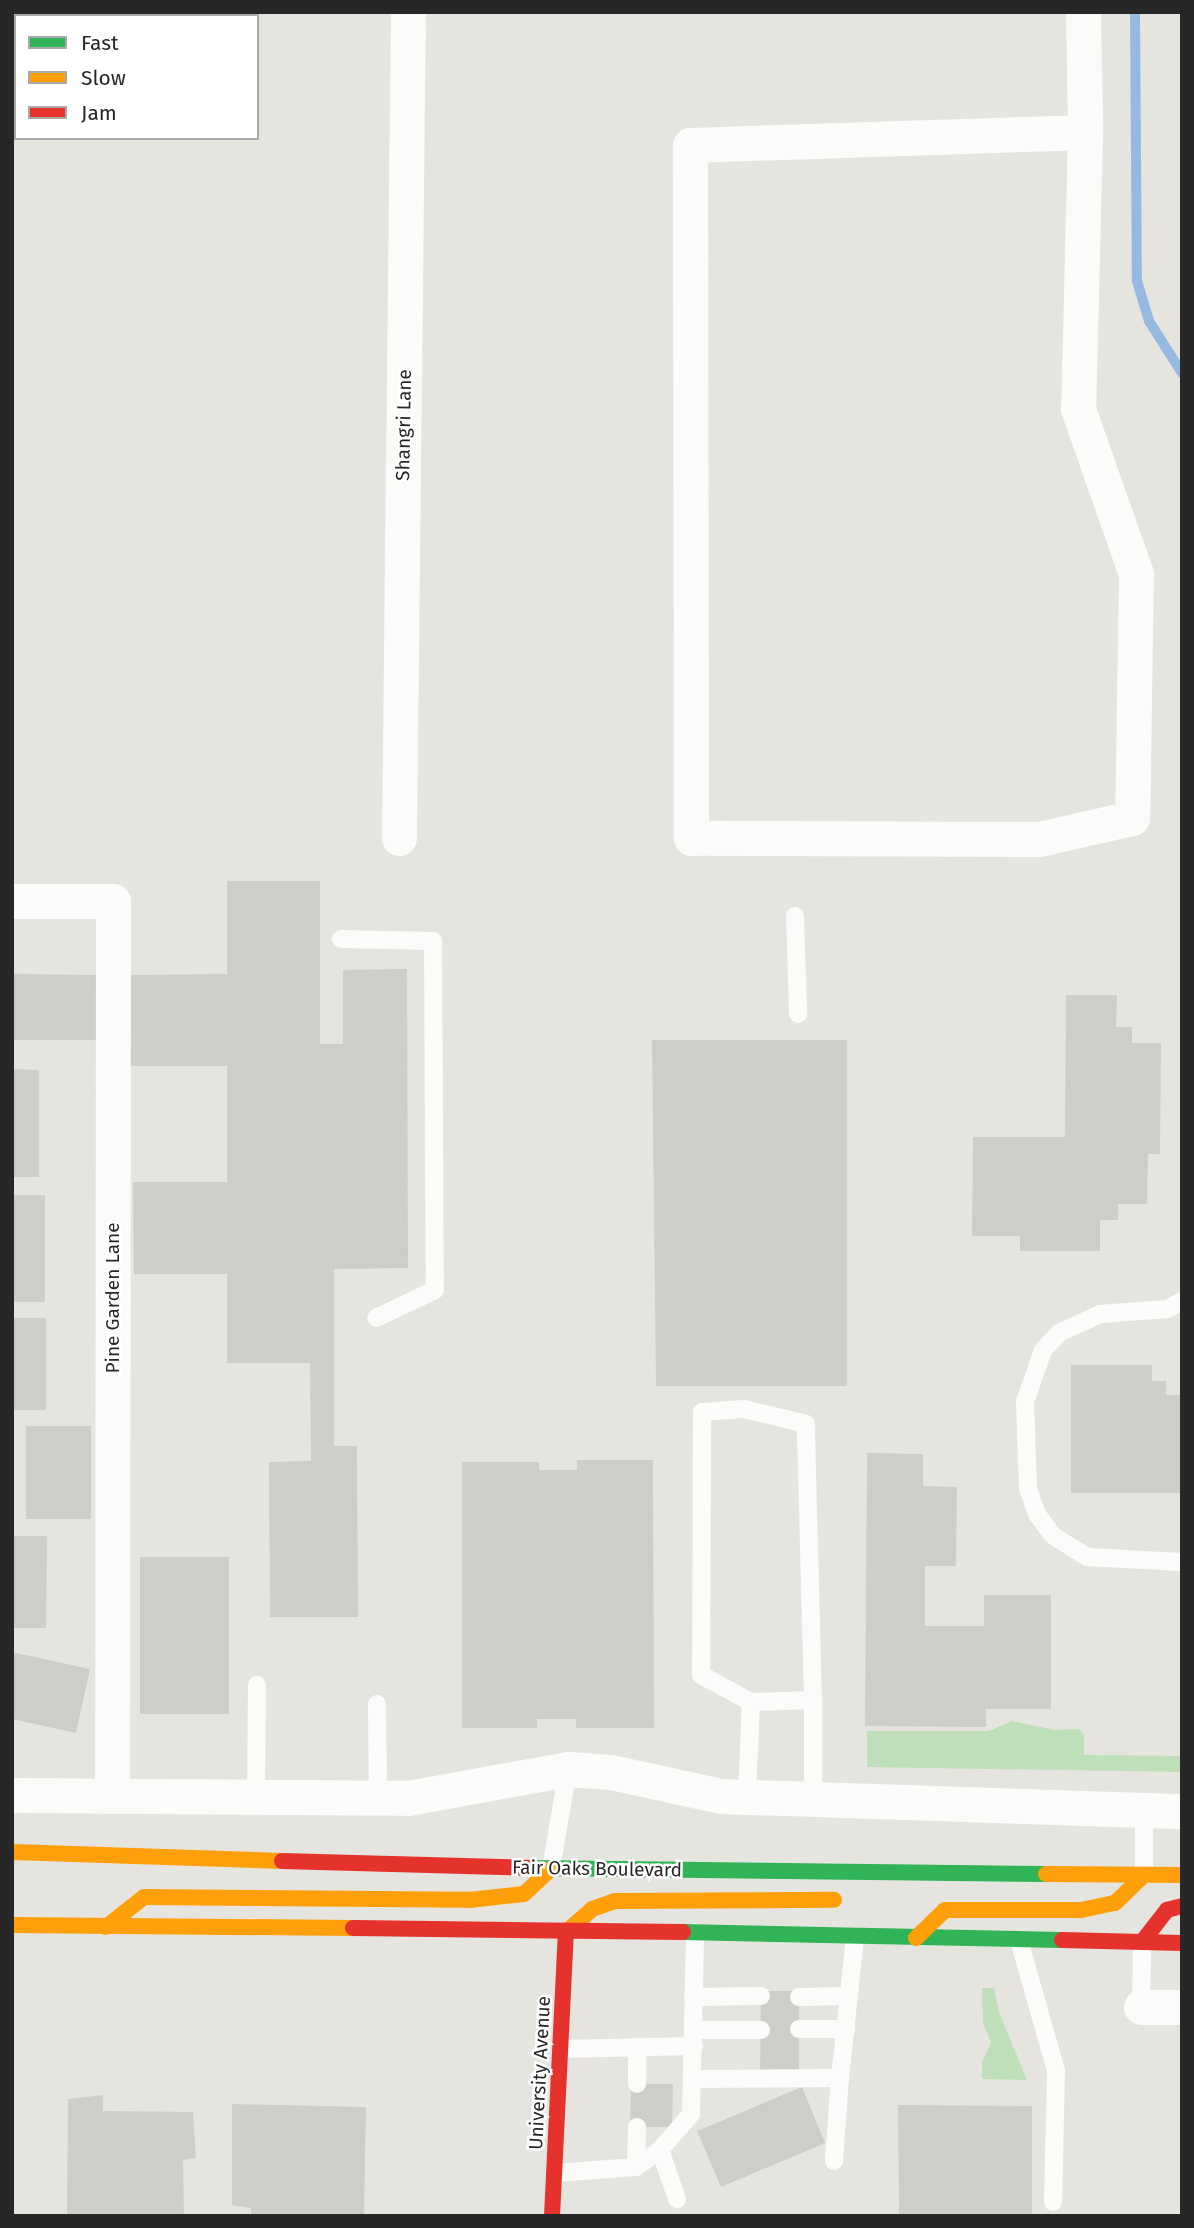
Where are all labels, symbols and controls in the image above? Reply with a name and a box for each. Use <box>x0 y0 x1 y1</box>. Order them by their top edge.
legend <box>14 14 259 140</box>
text: Fast <box>81 30 119 56</box>
text: Slow <box>81 65 126 91</box>
text: Jam <box>81 100 117 126</box>
street label: Shangri Lane <box>392 369 416 481</box>
street label: Pine Garden Lane <box>102 1223 124 1373</box>
street label: Fair Oaks Boulevard <box>512 1856 682 1882</box>
street label: University Avenue <box>525 1995 555 2151</box>

